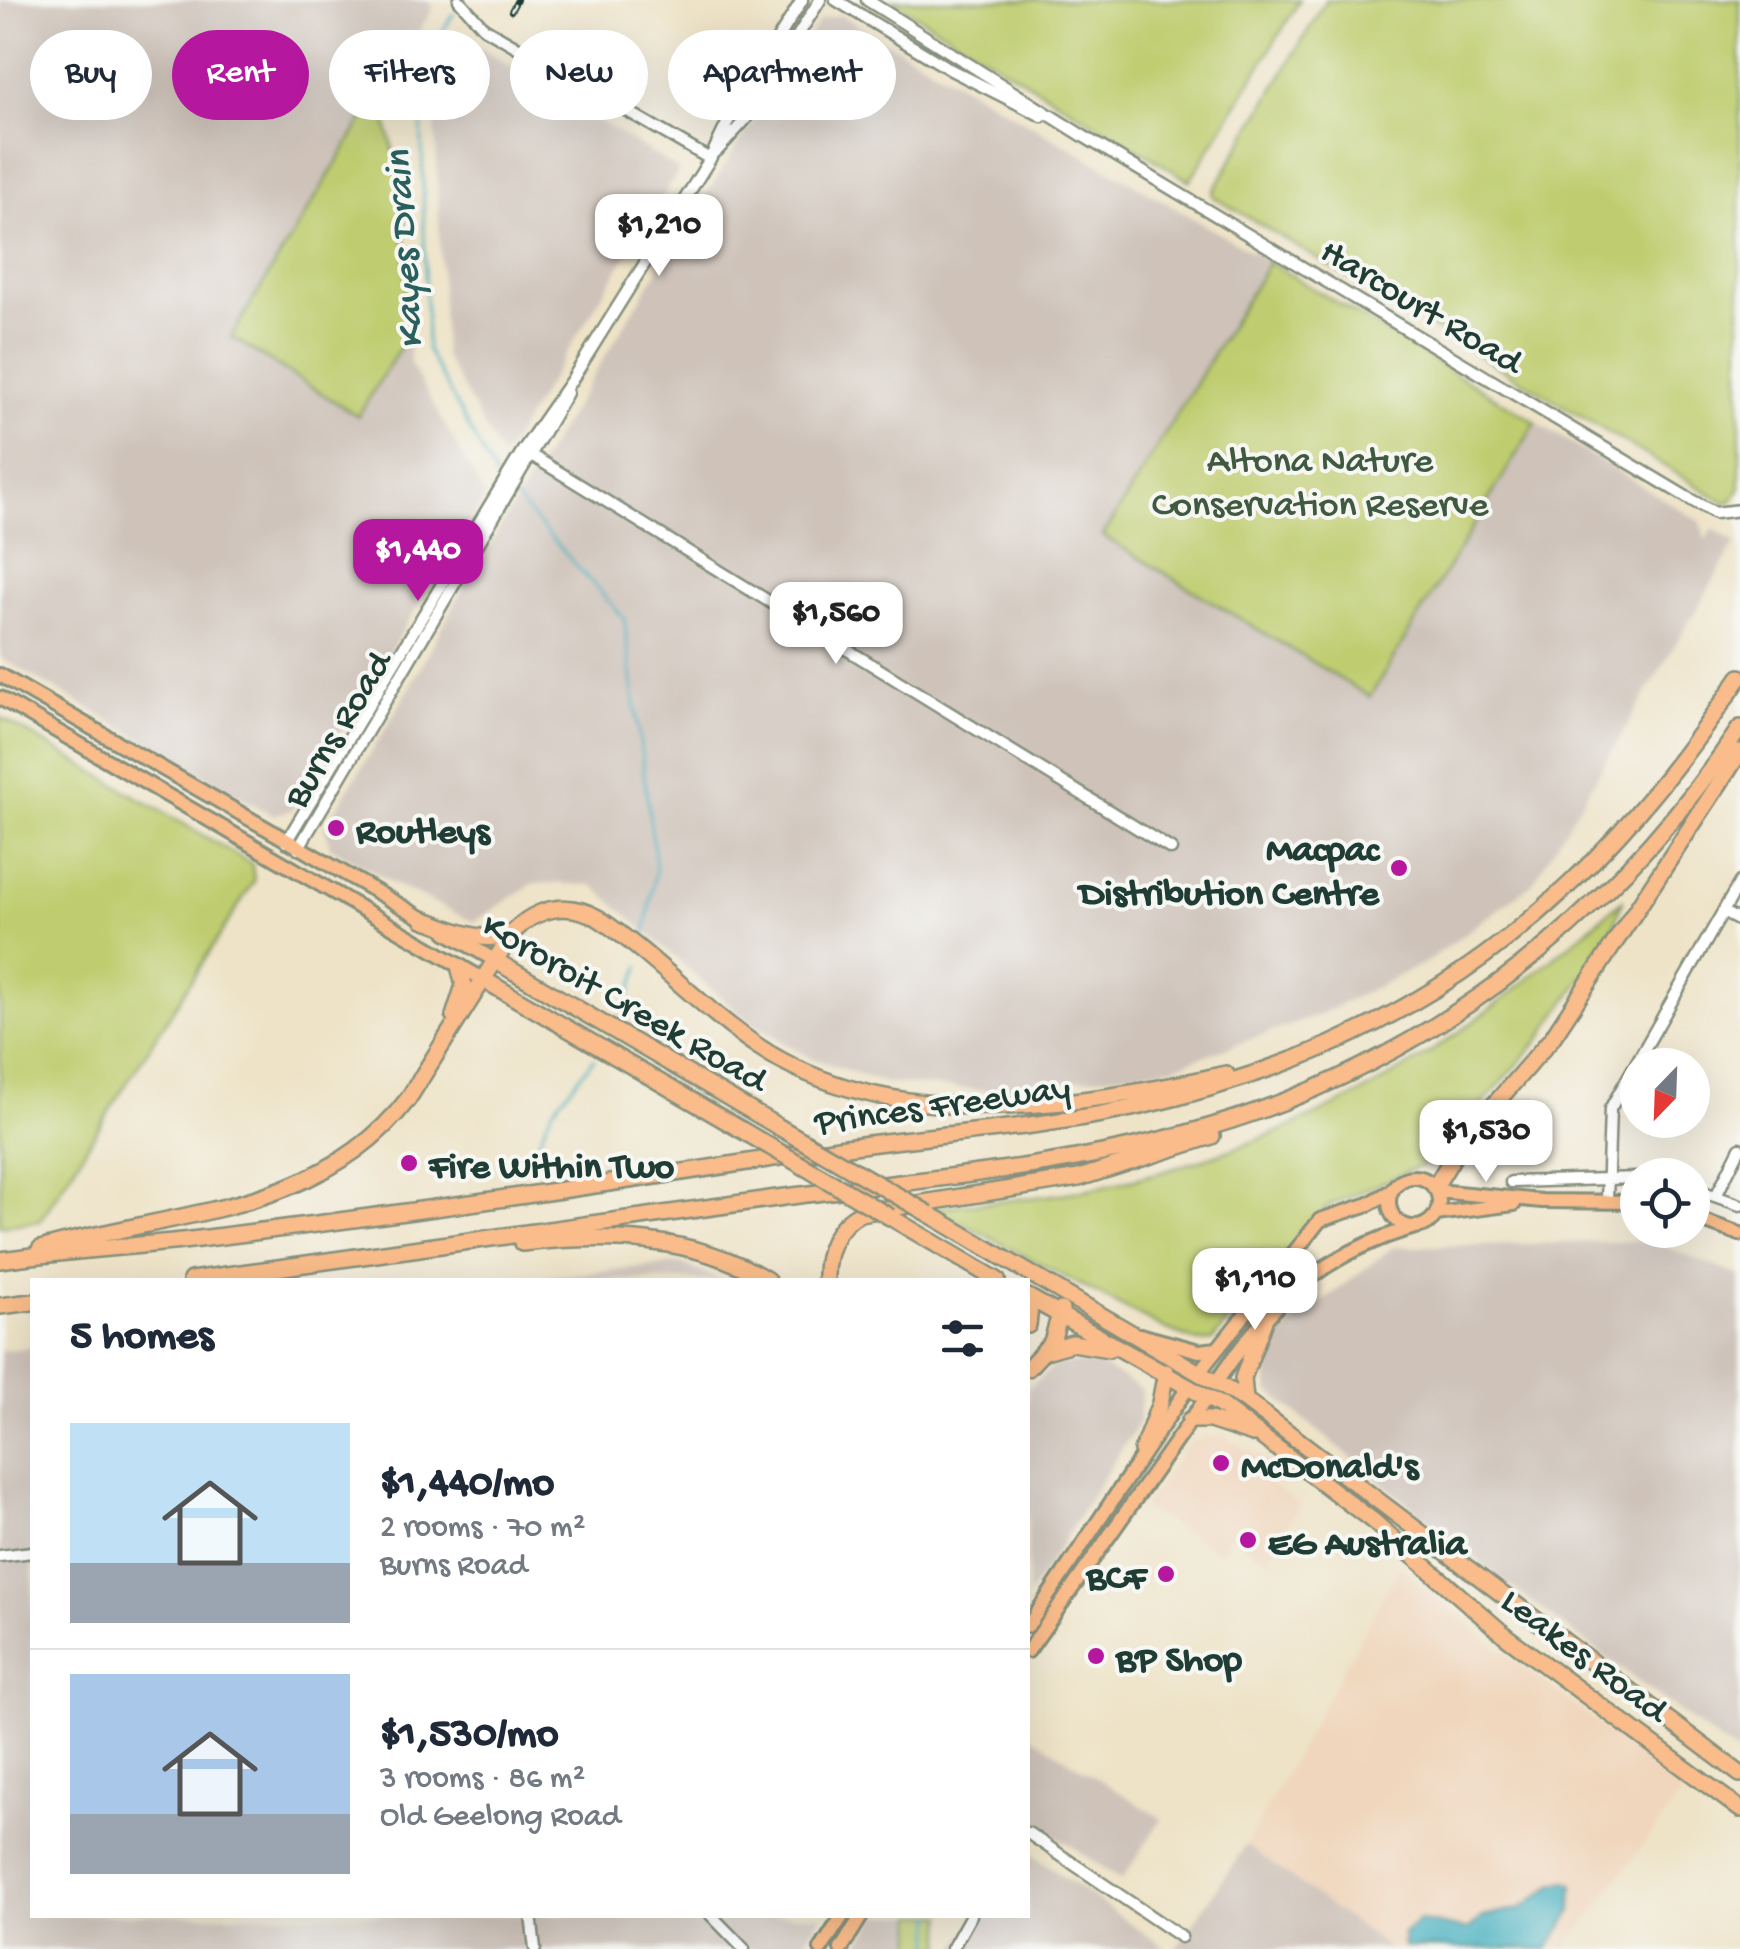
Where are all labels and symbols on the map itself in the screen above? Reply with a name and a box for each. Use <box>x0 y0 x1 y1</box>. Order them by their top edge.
water label: Kayes Drain <box>377 148 438 350</box>
pin: $1,210 <box>578 194 740 279</box>
street label: Harcourt Road <box>1311 232 1531 388</box>
park label: Altona Nature Conservation Reserve <box>1152 441 1489 529</box>
pin: $1,440 <box>337 519 499 604</box>
pin: $1,560 <box>755 582 917 667</box>
street label: Burns Road <box>276 643 405 818</box>
place label: Routleys <box>356 812 492 856</box>
marker: Routleys <box>325 817 347 839</box>
place label: Macpac Distribution Centre <box>1077 830 1381 918</box>
marker: Macpac Distribution Centre <box>1388 857 1410 879</box>
street label: Kororoit Creek Road <box>473 906 776 1106</box>
north arrow <box>1620 1048 1710 1138</box>
street label: Princes Freeway <box>811 1068 1074 1148</box>
pin: $1,530 <box>1405 1100 1567 1185</box>
place label: Fire Within Two <box>428 1147 675 1191</box>
marker: Fire Within Two <box>398 1152 420 1174</box>
pin: $1,110 <box>1174 1248 1336 1333</box>
place label: McDonald's <box>1241 1447 1420 1491</box>
marker: McDonald's <box>1210 1452 1232 1474</box>
place label: EG Australia <box>1268 1524 1469 1568</box>
marker: EG Australia <box>1237 1529 1259 1551</box>
place label: BCF <box>1085 1558 1149 1602</box>
marker: BCF <box>1155 1563 1177 1585</box>
street label: Leakes Road <box>1490 1581 1677 1736</box>
place label: BP Shop <box>1114 1640 1242 1684</box>
marker: BP Shop <box>1085 1645 1107 1667</box>

